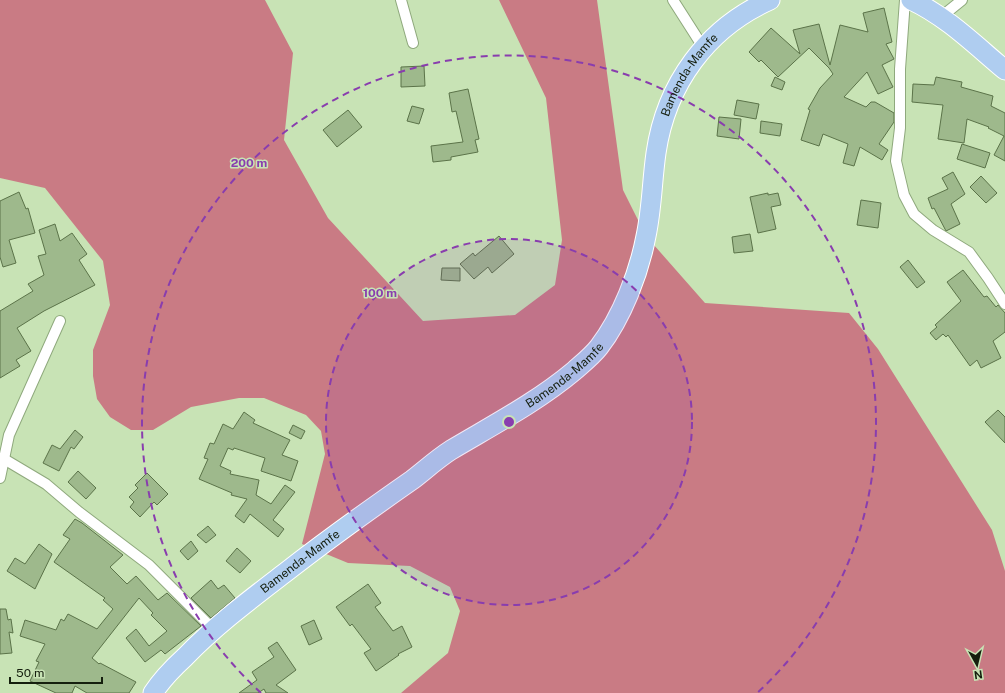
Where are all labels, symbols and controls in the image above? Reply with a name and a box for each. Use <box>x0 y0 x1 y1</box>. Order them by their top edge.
street label: Bamenda-Mamfe <box>658 30 721 118</box>
text: 200 m <box>231 156 267 170</box>
text: 100 m <box>363 286 397 300</box>
street label: Bamenda-Mamfe <box>523 340 607 411</box>
centre of rings <box>502 415 516 429</box>
street label: Bamenda-Mamfe <box>258 527 343 596</box>
north arrow <box>957 645 997 685</box>
scale bar <box>10 659 102 685</box>
text: 50 m <box>16 666 44 680</box>
text: N <box>973 668 983 681</box>

